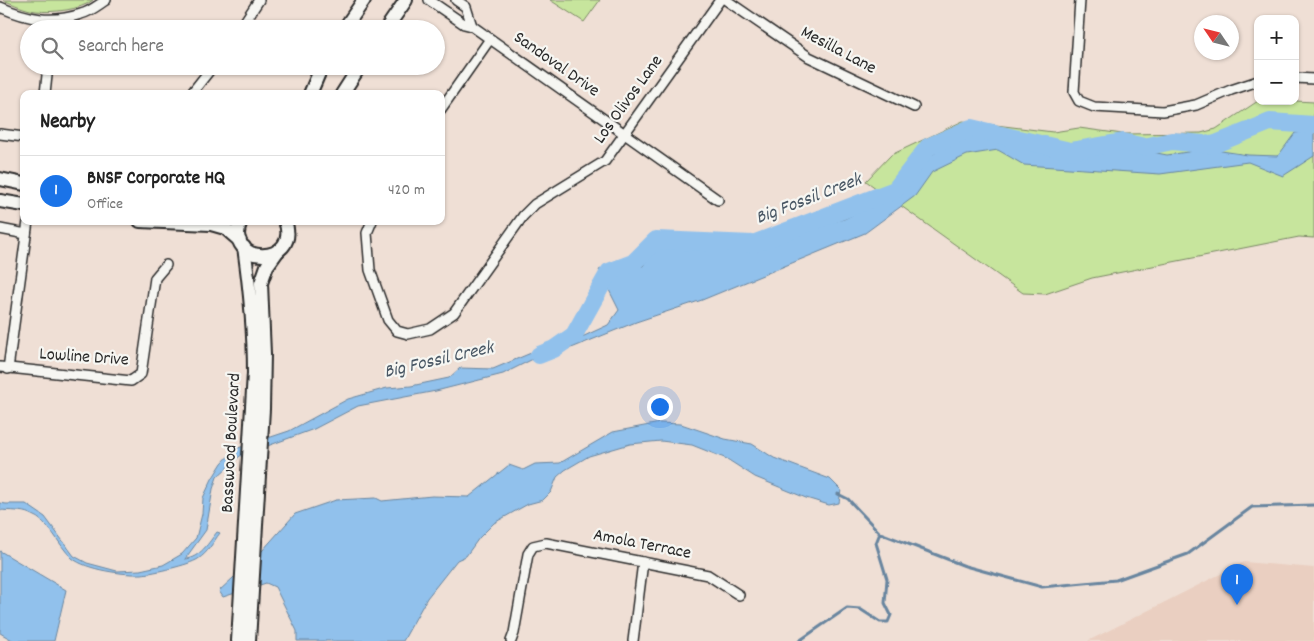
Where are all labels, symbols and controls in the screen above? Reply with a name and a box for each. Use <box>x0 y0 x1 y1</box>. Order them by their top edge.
north arrow <box>1194 15 1239 60</box>
map controls <box>1254 15 1299 105</box>
button: + <box>1254 15 1299 60</box>
search box <box>20 20 445 75</box>
street label: Mesilla Lane <box>796 21 880 81</box>
street label: Sandoval Drive <box>508 26 604 104</box>
icon: search <box>38 34 66 62</box>
text: Search here <box>78 34 164 61</box>
street label: Los Olivos Lane <box>588 50 670 150</box>
button: − <box>1254 60 1299 105</box>
text: Nearby <box>40 108 95 138</box>
text: BNSF Corporate HQ <box>87 166 225 193</box>
water label: Big Fossil Creek <box>752 167 868 233</box>
text: 1 <box>54 179 58 202</box>
text: 420 m <box>388 179 425 202</box>
text: Office <box>87 193 123 216</box>
water label: Big Fossil Creek <box>382 335 498 387</box>
street label: Lowline Drive <box>38 342 130 374</box>
street label: Basswood Boulevard <box>216 372 248 514</box>
your location <box>647 394 673 420</box>
street label: Amola Terrace <box>591 523 693 567</box>
pin: 1 <box>1221 564 1253 605</box>

